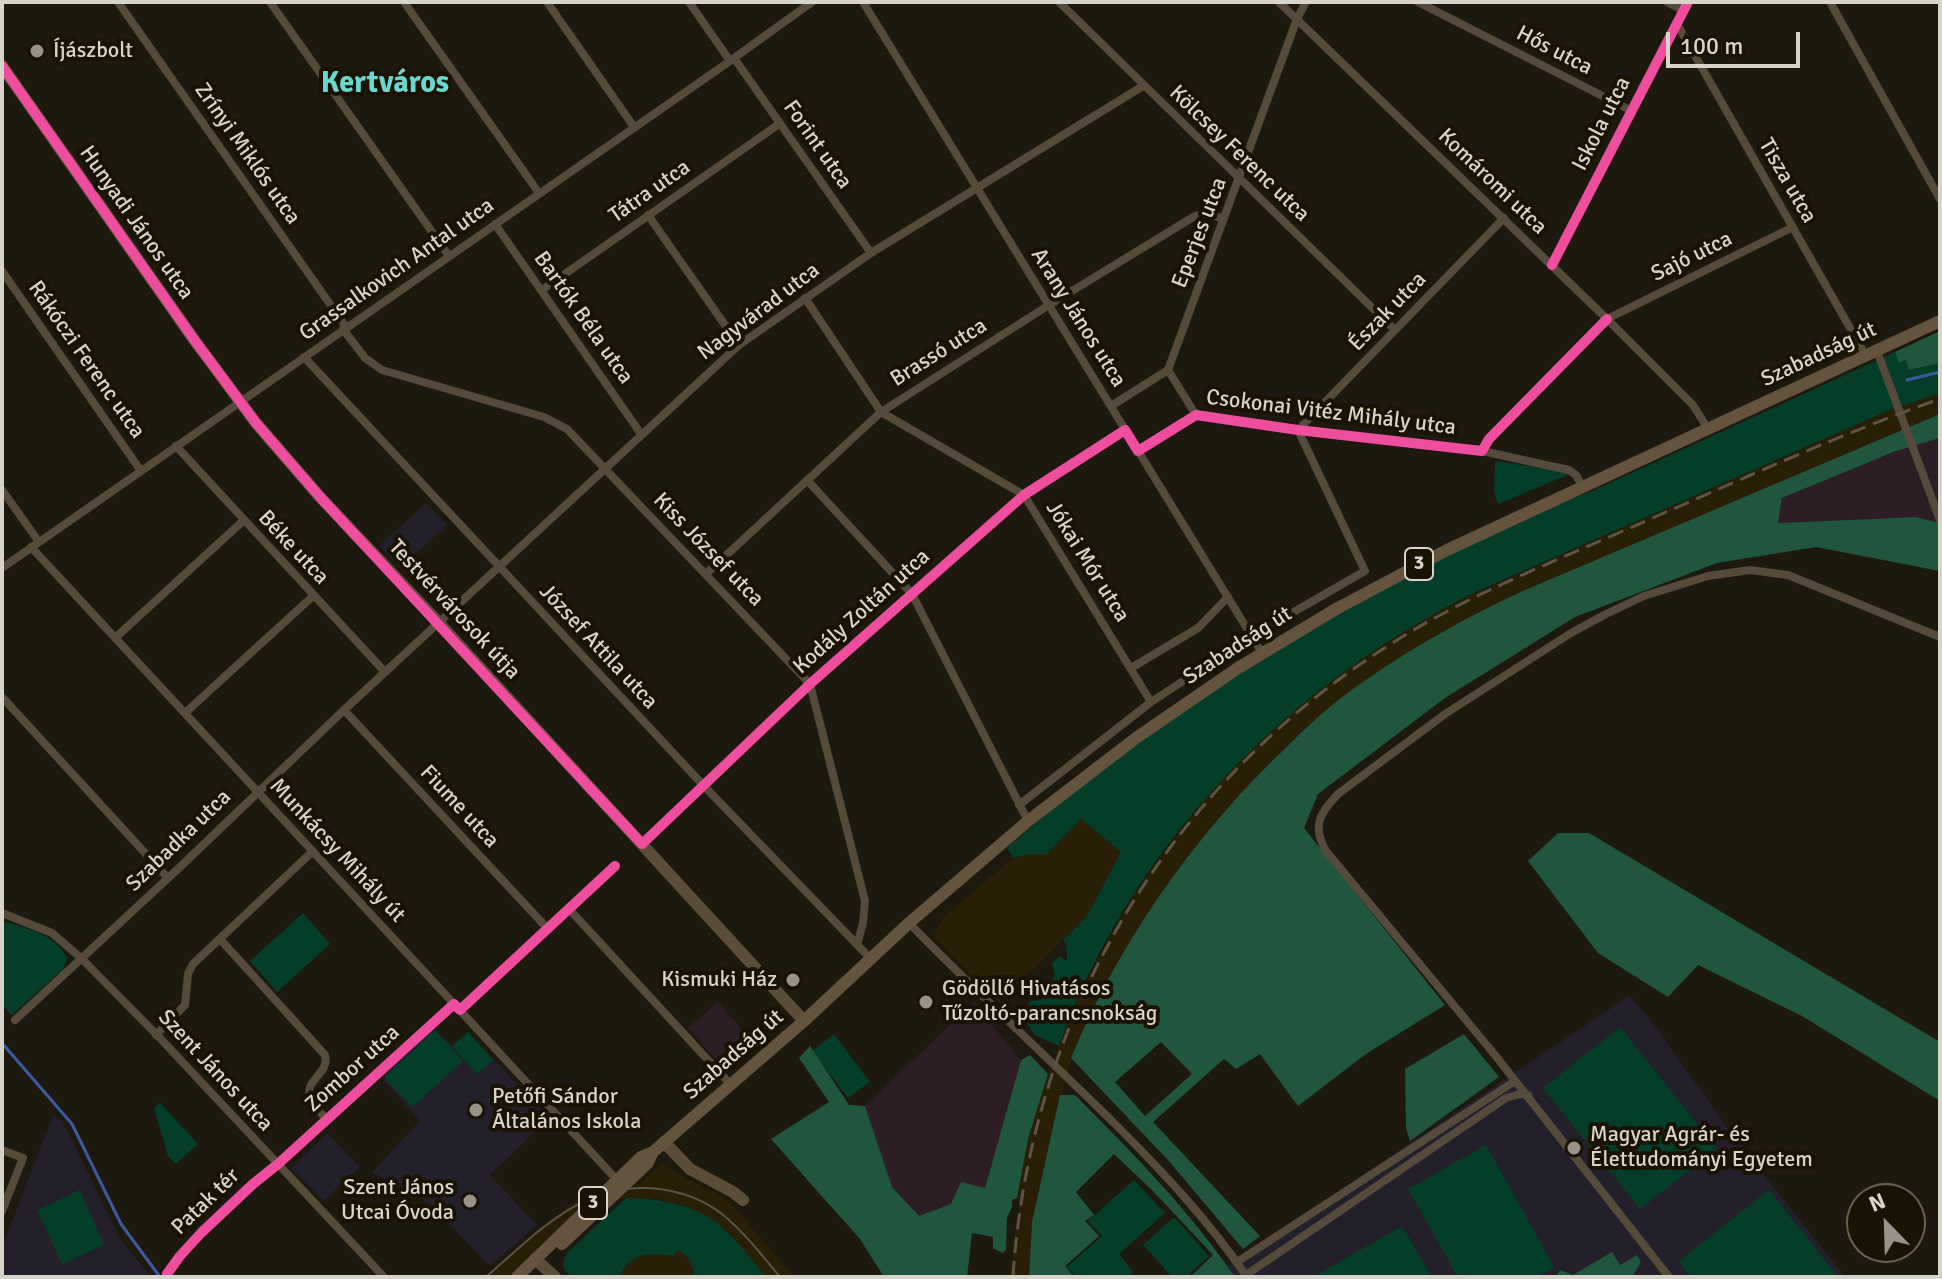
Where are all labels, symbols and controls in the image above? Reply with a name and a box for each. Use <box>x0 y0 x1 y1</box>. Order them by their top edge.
scale bar <box>1670 16 1804 66</box>
street label: Hős utca <box>1512 21 1596 81</box>
text: 100 m <box>1680 31 1743 61</box>
place label: Íjászbolt <box>53 38 133 64</box>
marker: Íjászbolt <box>28 42 46 60</box>
district label: Kertváros <box>321 66 449 102</box>
street label: Iskola utca <box>1567 73 1637 175</box>
street label: Zrínyi Miklós utca <box>188 78 306 230</box>
street label: Kölcsey Ferenc utca <box>1163 80 1315 228</box>
street label: Forint utca <box>777 96 857 194</box>
street label: Komáromi utca <box>1432 123 1552 241</box>
street label: Tisza utca <box>1752 134 1822 228</box>
street label: Hunyadi János utca <box>73 141 199 305</box>
street label: Tátra utca <box>604 155 696 229</box>
street label: Eperjes utca <box>1167 174 1233 292</box>
street label: Grassalkovich Antal utca <box>295 193 499 347</box>
street label: Sajó utca <box>1647 226 1737 288</box>
street label: Arany János utca <box>1025 244 1131 392</box>
street label: Bartók Béla utca <box>528 247 638 389</box>
street label: Nagyvárad utca <box>693 258 825 366</box>
street label: Észak utca <box>1344 267 1432 357</box>
street label: Rákóczi Ferenc utca <box>22 276 150 444</box>
street label: Brassó utca <box>886 313 992 393</box>
street label: Szabadság út <box>1757 317 1881 393</box>
street label: Csokonai Vitéz Mihály utca <box>1205 385 1457 441</box>
street label: Kiss József utca <box>647 488 769 612</box>
street label: Jókai Mór utca <box>1039 497 1135 627</box>
street label: Béke utca <box>252 505 334 591</box>
street label: Testvérvárosok útja <box>382 535 526 685</box>
street label: Kodály Zoltán utca <box>788 544 936 680</box>
road number: 3 <box>1405 548 1433 580</box>
street label: József Attila utca <box>533 579 663 715</box>
street label: Szabadság út <box>1179 601 1297 691</box>
street label: Fiume utca <box>414 760 504 854</box>
street label: Munkácsy Mihály út <box>264 774 410 928</box>
street label: Szabadka utca <box>121 784 237 898</box>
place label: Kismuki Ház <box>661 967 777 993</box>
marker: Kismuki Ház <box>784 971 802 989</box>
place label: Gödöllő Hivatásos Tűzoltó-parancsnokság <box>942 976 1157 1028</box>
marker: Gödöllő Hivatásos Tűzoltó-parancsnokság <box>917 993 935 1011</box>
street label: Szabadság út <box>678 1004 790 1106</box>
street label: Szent János utca <box>152 1005 278 1137</box>
street label: Zombor utca <box>300 1020 406 1118</box>
place label: Petőfi Sándor Általános Iskola <box>492 1084 642 1136</box>
marker: Petőfi Sándor Általános Iskola <box>467 1101 485 1119</box>
place label: Magyar Agrár- és Élettudományi Egyetem <box>1590 1122 1813 1174</box>
marker: Magyar Agrár- és Élettudományi Egyetem <box>1565 1139 1583 1157</box>
street label: Patak tér <box>167 1163 245 1241</box>
place label: Szent János Utcai Óvoda <box>341 1175 454 1226</box>
north arrow <box>1846 1183 1926 1263</box>
road number: 3 <box>579 1187 607 1219</box>
text: N <box>1865 1187 1890 1218</box>
marker: Szent János Utcai Óvoda <box>461 1192 479 1210</box>

